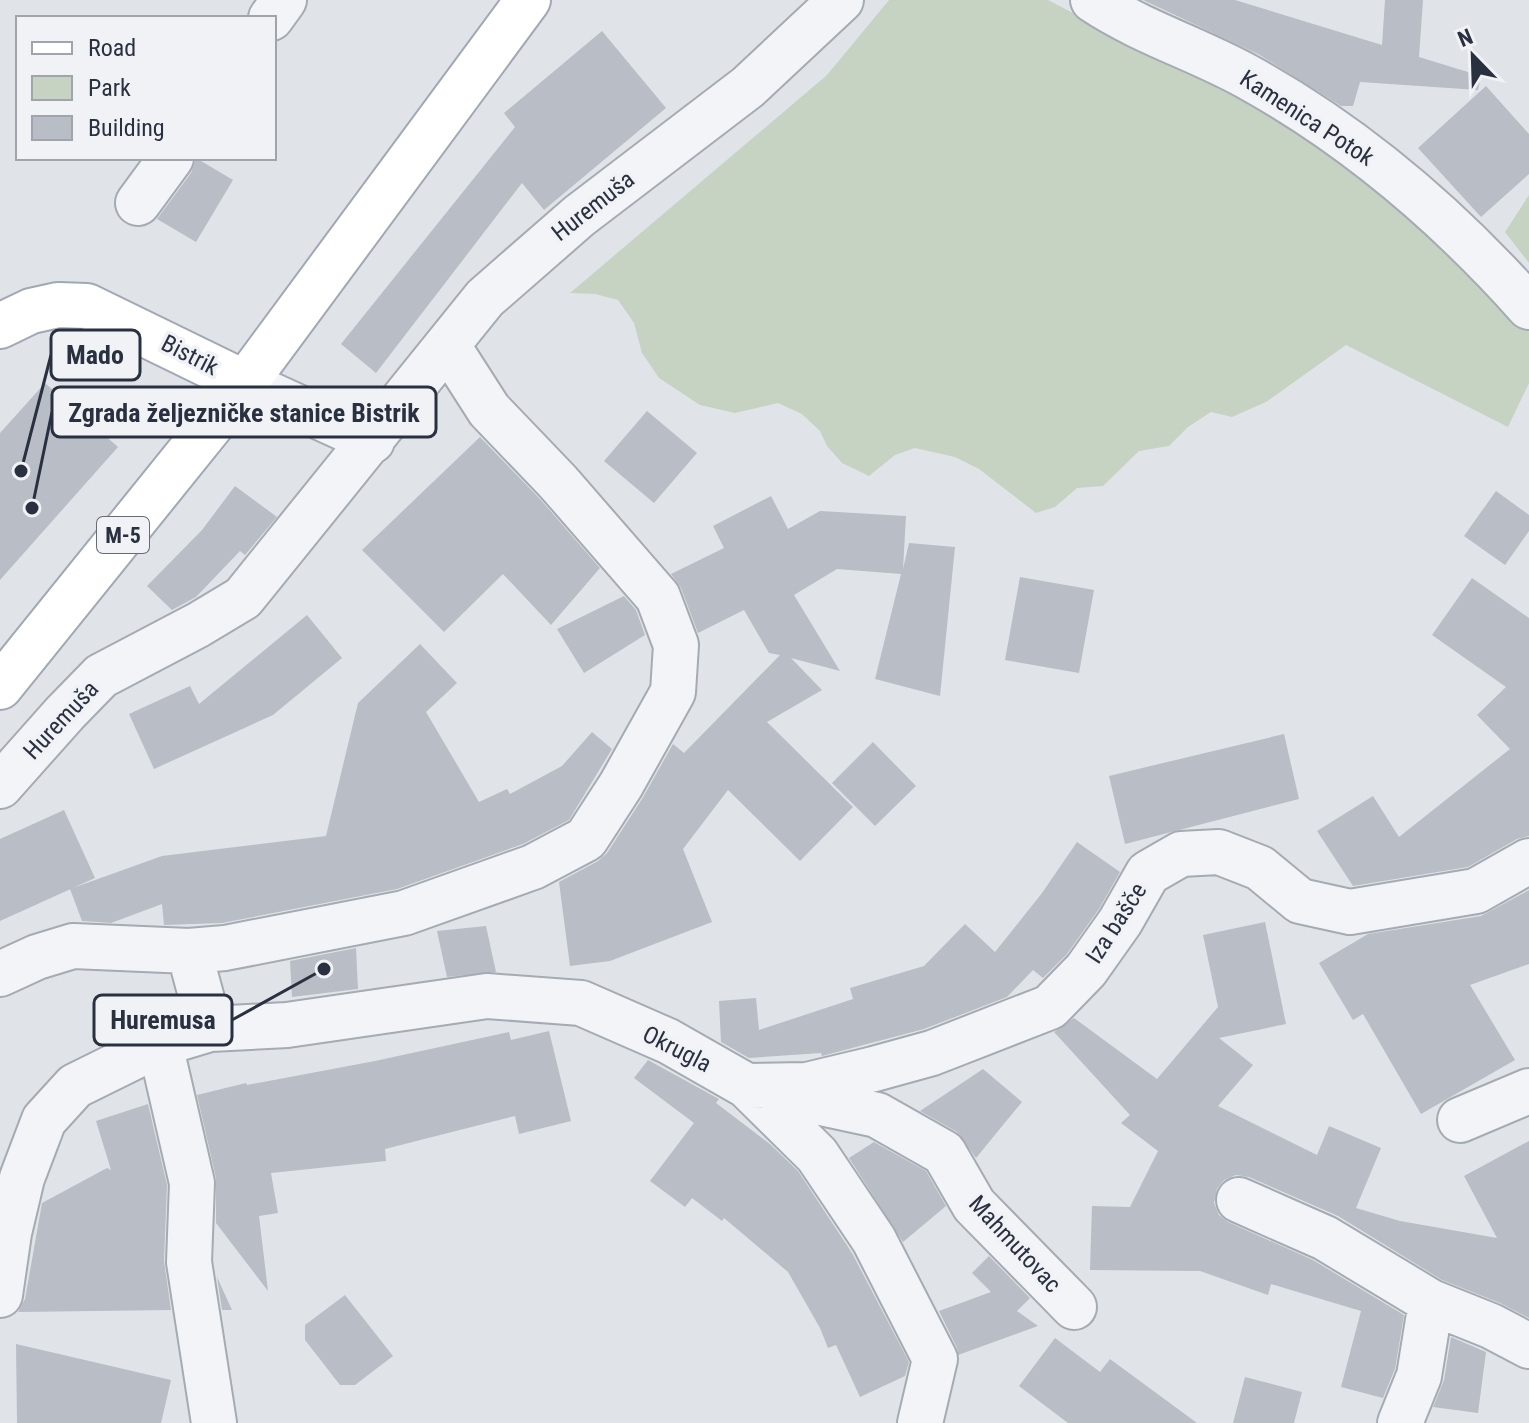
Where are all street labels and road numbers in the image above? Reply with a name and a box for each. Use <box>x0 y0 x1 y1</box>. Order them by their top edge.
street label: Kamenica Potok <box>1235 64 1379 172</box>
street label: Huremuša <box>546 165 640 247</box>
street label: Bistrik <box>157 329 223 381</box>
road number: M-5 <box>97 517 149 553</box>
street label: Huremuša <box>18 675 104 765</box>
street label: Iza bašče <box>1080 878 1152 968</box>
street label: Okrugla <box>638 1020 716 1078</box>
street label: Mahmutovac <box>963 1190 1067 1298</box>

